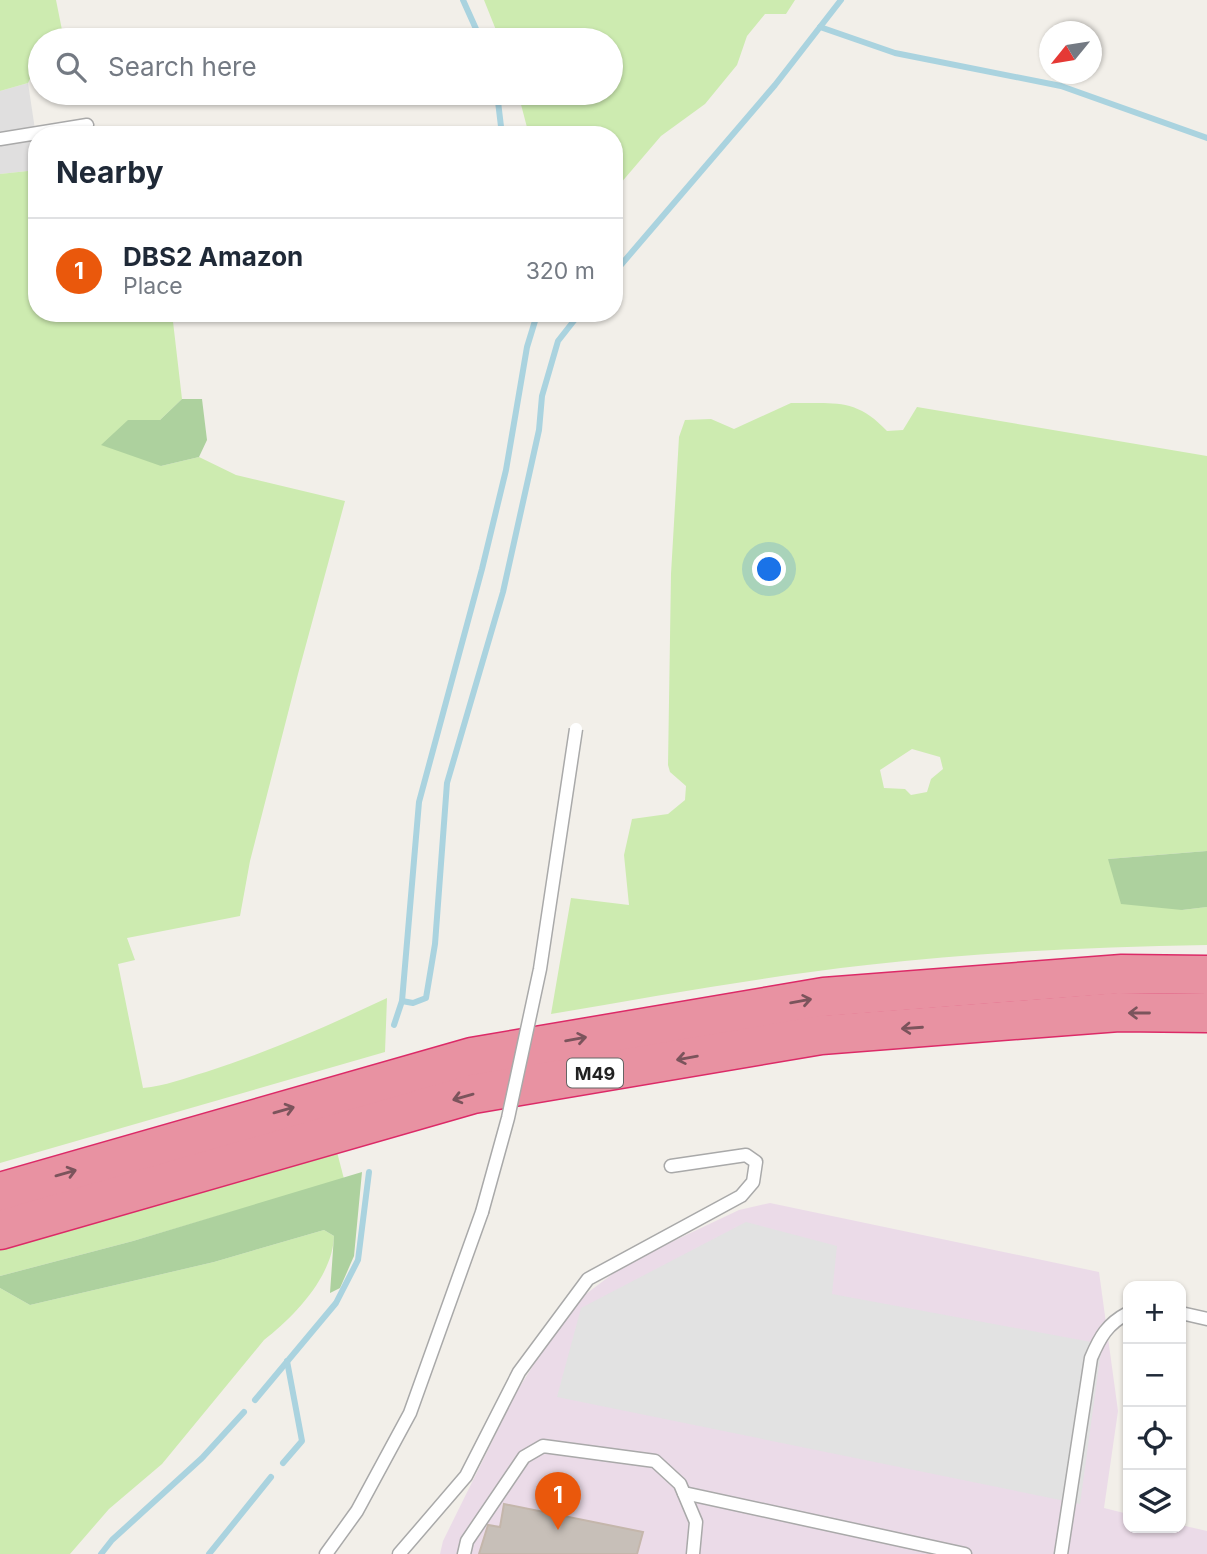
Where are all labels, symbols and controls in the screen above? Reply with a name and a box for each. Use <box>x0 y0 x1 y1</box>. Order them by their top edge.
north arrow <box>1039 21 1102 84</box>
search box <box>28 28 623 105</box>
icon: search <box>52 48 90 86</box>
text: Search here <box>108 51 257 82</box>
text: Nearby <box>56 154 164 190</box>
text: DBS2 Amazon <box>123 241 303 272</box>
text: 1 <box>74 257 84 285</box>
text: 320 m <box>526 257 595 285</box>
text: Place <box>123 272 183 300</box>
your location <box>752 552 786 586</box>
one-way arrow <box>789 994 812 1007</box>
one-way arrow <box>1128 1006 1151 1019</box>
one-way arrow <box>901 1022 924 1035</box>
one-way arrow <box>564 1032 587 1045</box>
one-way arrow <box>676 1051 698 1065</box>
road number: M49 <box>567 1058 623 1088</box>
one-way arrow <box>452 1091 474 1104</box>
one-way arrow <box>273 1103 295 1116</box>
one-way arrow <box>54 1166 76 1179</box>
map controls <box>1123 1281 1186 1533</box>
button: + <box>1123 1281 1186 1344</box>
button: − <box>1123 1344 1186 1407</box>
button: locate <box>1123 1407 1186 1470</box>
button: layers <box>1123 1470 1186 1533</box>
pin: 1 <box>535 1472 581 1530</box>

